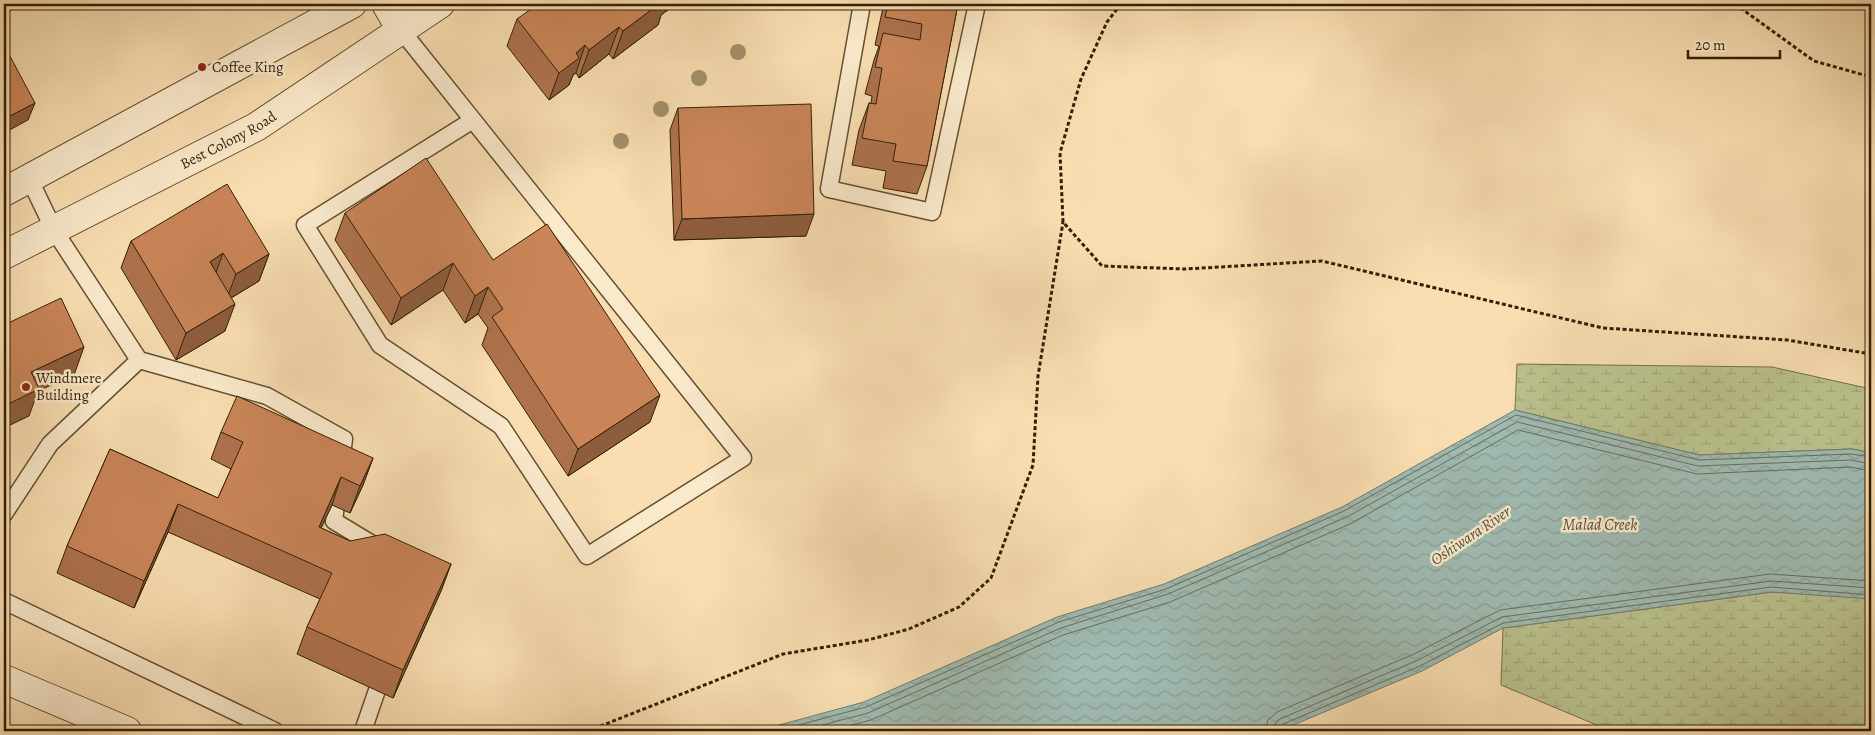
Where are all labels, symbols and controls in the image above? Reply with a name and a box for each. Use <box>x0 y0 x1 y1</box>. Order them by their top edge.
scale bar <box>1688 28 1780 60</box>
text: 20 m <box>1695 35 1726 55</box>
place label: Coffee King <box>212 57 284 77</box>
marker: Coffee King <box>196 61 208 73</box>
street label: Best Colony Road <box>177 106 281 174</box>
place label: Windmere Building <box>35 368 102 405</box>
marker: Windmere Building <box>20 381 32 393</box>
water label: Oshiwara River <box>1426 501 1515 571</box>
water label: Malad Creek <box>1563 514 1637 536</box>

